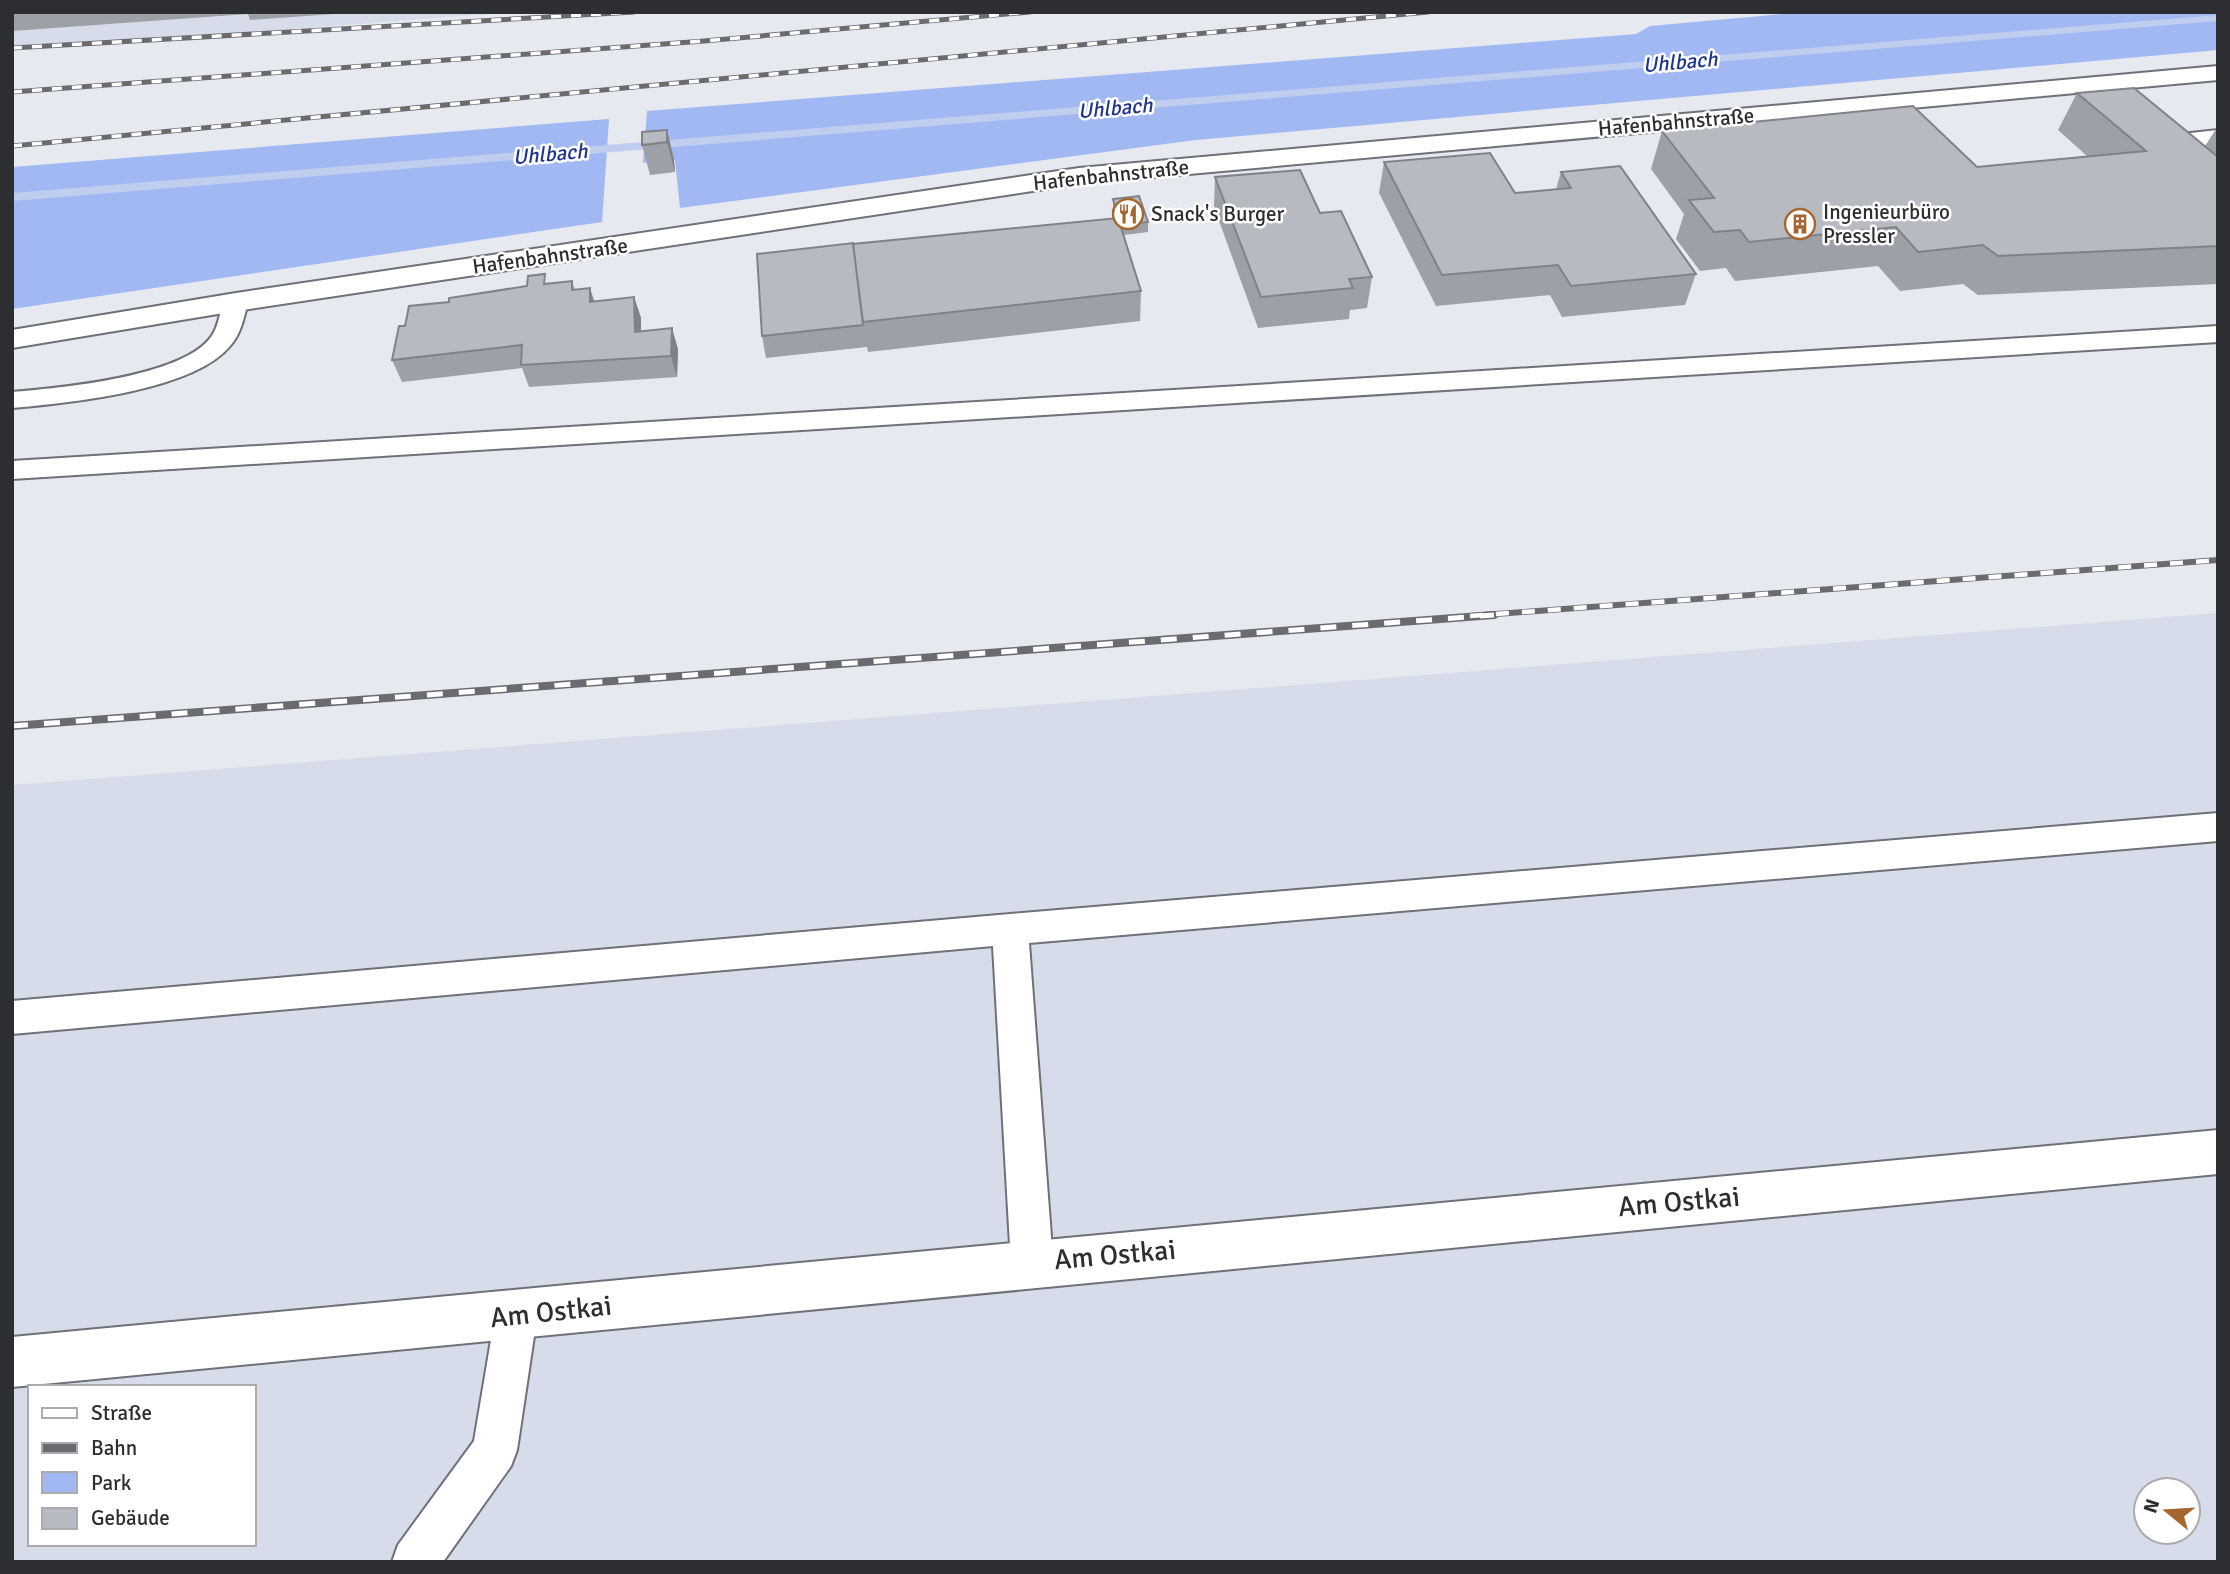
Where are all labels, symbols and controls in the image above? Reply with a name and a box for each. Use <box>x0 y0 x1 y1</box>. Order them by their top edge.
water label: Uhlbach <box>1642 46 1719 78</box>
water label: Uhlbach <box>1077 92 1154 124</box>
street label: Hafenbahnstraße <box>1597 102 1755 142</box>
water label: Uhlbach <box>512 138 589 170</box>
street label: Hafenbahnstraße <box>1032 154 1190 196</box>
restaurant icon: Snack's Burger <box>1111 197 1145 231</box>
place label: Ingenieurbüro Pressler <box>1823 199 1950 249</box>
place label: Snack's Burger <box>1151 201 1285 227</box>
building icon: Ingenieurbüro Pressler <box>1783 207 1817 241</box>
street label: Hafenbahnstraße <box>471 232 629 280</box>
street label: Am Ostkai <box>1617 1180 1741 1224</box>
street label: Am Ostkai <box>1053 1233 1177 1277</box>
street label: Am Ostkai <box>489 1289 613 1335</box>
legend <box>28 1385 256 1546</box>
text: Straße <box>91 1400 152 1426</box>
text: Bahn <box>91 1435 137 1461</box>
text: Park <box>91 1470 132 1496</box>
north arrow <box>2132 1476 2202 1546</box>
text: N <box>2138 1496 2165 1516</box>
text: Gebäude <box>91 1505 170 1531</box>

